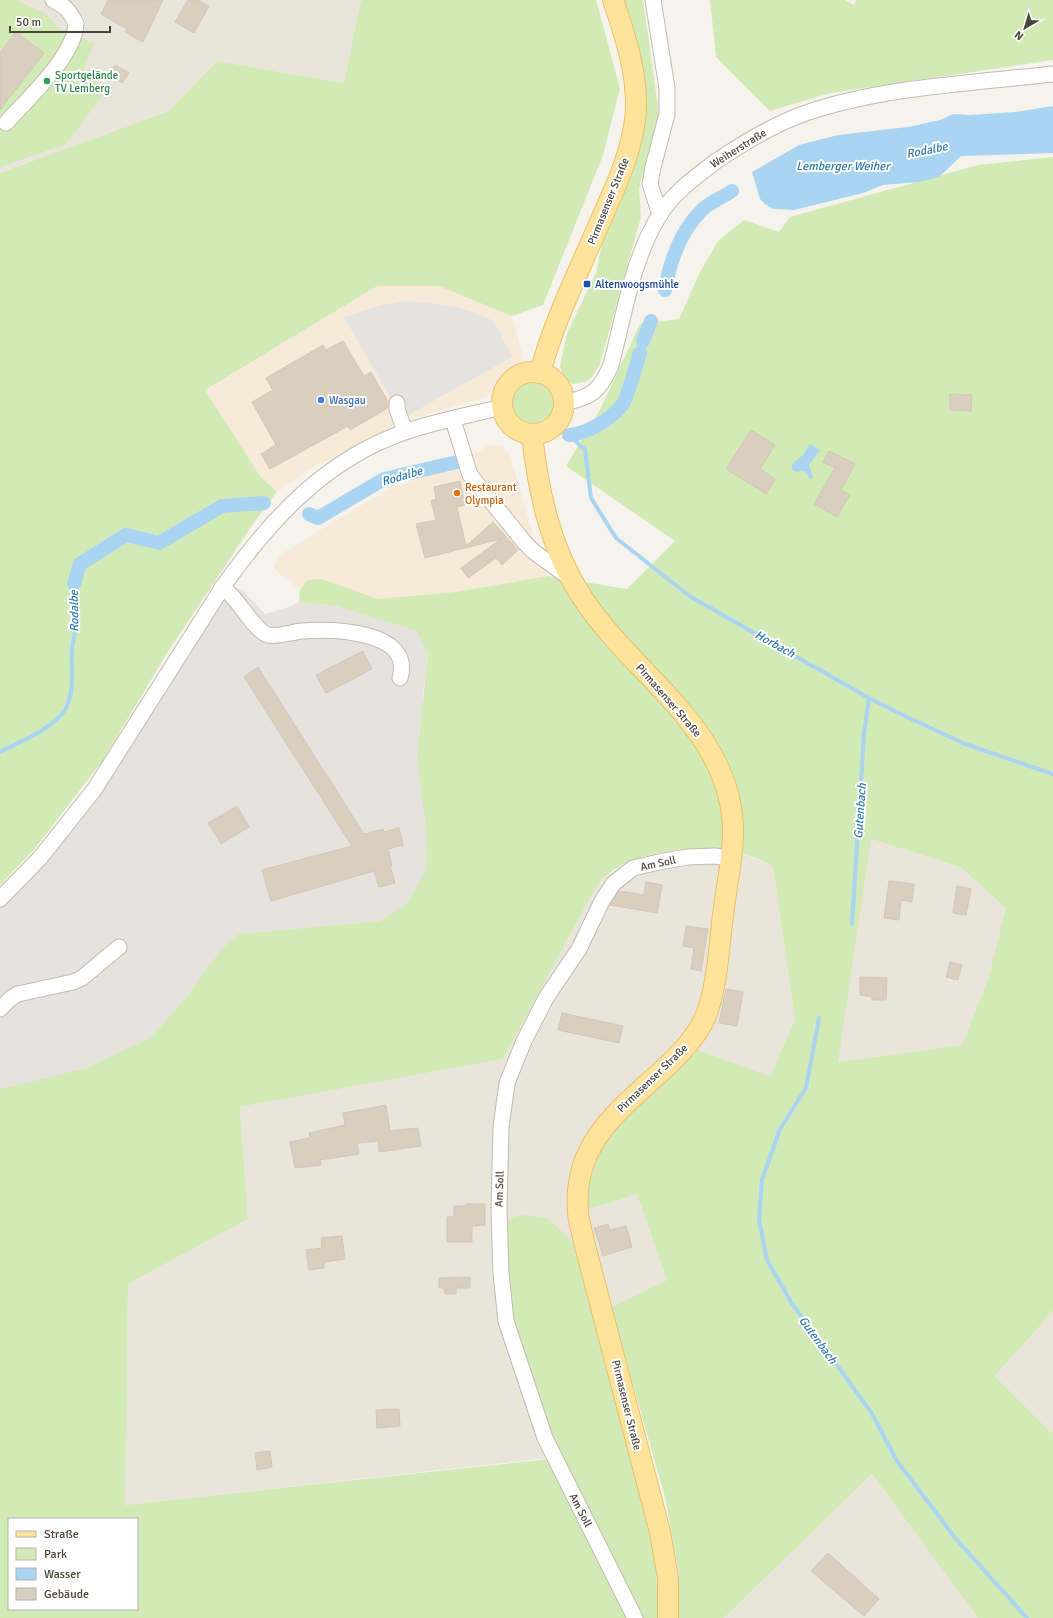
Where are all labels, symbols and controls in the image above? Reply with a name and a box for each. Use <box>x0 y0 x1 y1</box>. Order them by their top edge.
scale bar <box>10 8 110 34</box>
north arrow <box>1005 8 1045 48</box>
text: 50 m <box>16 15 41 30</box>
text: N <box>1012 28 1026 43</box>
place label: Sportgelände TV Lemberg <box>55 69 118 95</box>
marker: Sportgelände TV Lemberg <box>42 76 52 86</box>
street label: Weiherstraße <box>708 126 769 171</box>
water label: Rodalbe <box>905 139 950 162</box>
street label: Pirmasenser Straße <box>585 156 632 247</box>
water label: Lemberger Weiher <box>796 159 891 174</box>
place label: Altenwoogsmühle <box>595 278 679 291</box>
marker: Altenwoogsmühle <box>582 279 592 289</box>
place label: Wasgau <box>329 394 366 407</box>
marker: Wasgau <box>316 395 326 405</box>
water label: Rodalbe <box>380 463 425 489</box>
place label: Restaurant Olympia <box>465 481 517 507</box>
marker: Restaurant Olympia <box>452 488 462 498</box>
water label: Rodalbe <box>67 589 82 632</box>
water label: Horbach <box>752 627 798 662</box>
street label: Pirmasenser Straße <box>633 661 704 740</box>
water label: Gutenbach <box>851 782 870 839</box>
street label: Am Soll <box>639 853 677 874</box>
street label: Pirmasenser Straße <box>615 1042 690 1115</box>
street label: Am Soll <box>492 1171 507 1207</box>
water label: Gutenbach <box>795 1313 840 1368</box>
street label: Pirmasenser Straße <box>609 1359 644 1452</box>
street label: Am Soll <box>567 1491 595 1529</box>
legend <box>8 1518 138 1610</box>
text: Straße <box>44 1527 79 1542</box>
text: Park <box>44 1547 67 1562</box>
text: Wasser <box>44 1567 81 1582</box>
text: Gebäude <box>44 1587 89 1602</box>

